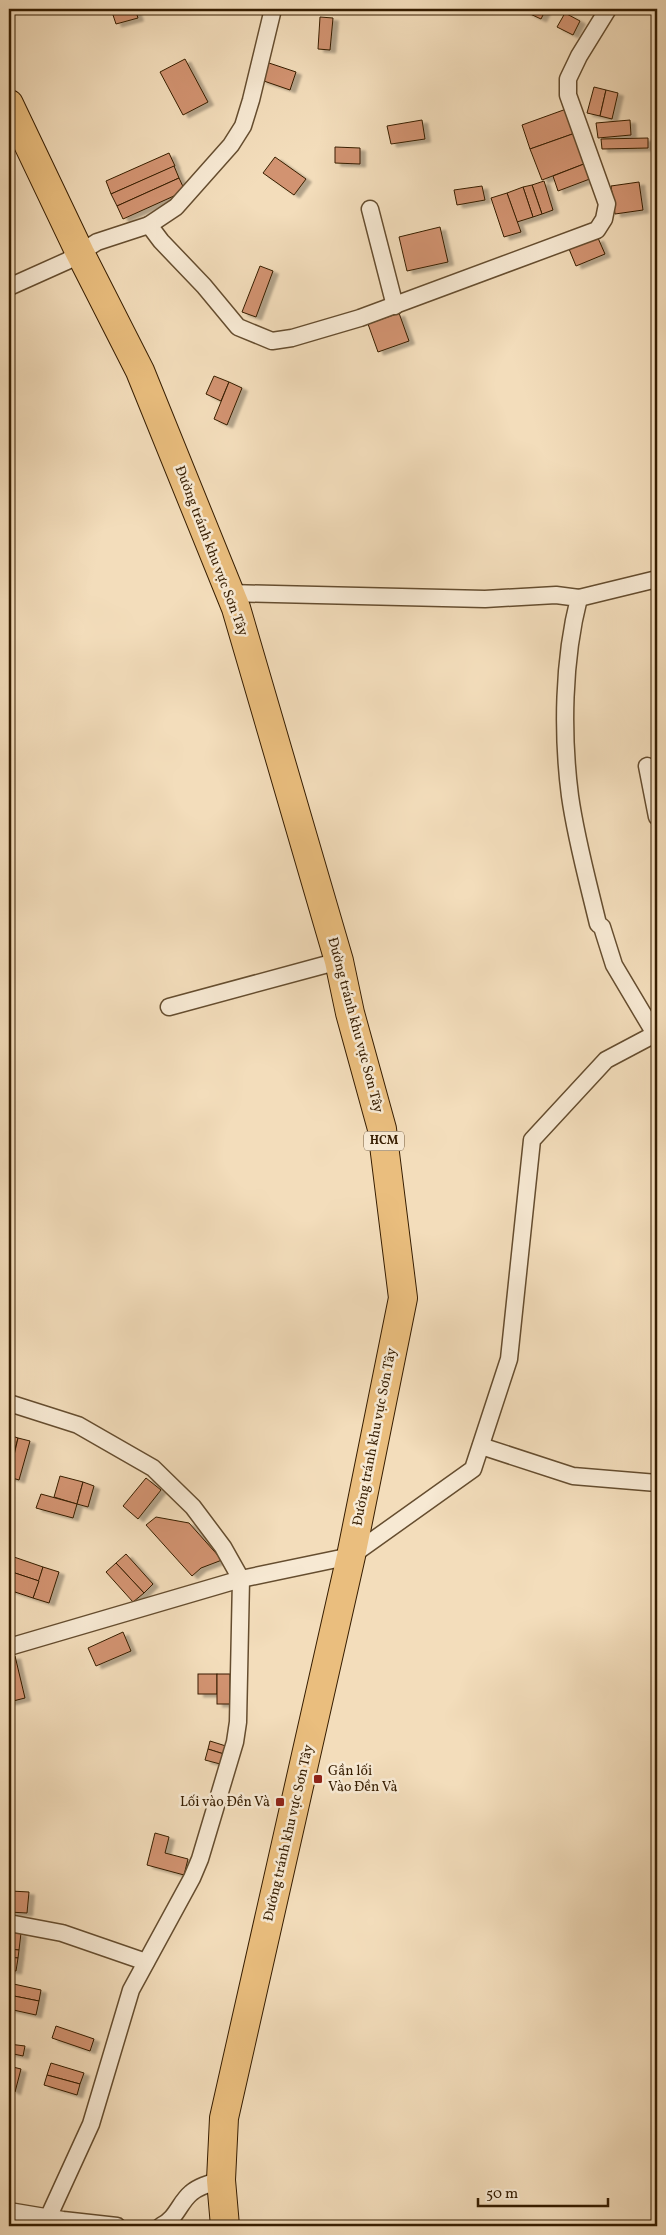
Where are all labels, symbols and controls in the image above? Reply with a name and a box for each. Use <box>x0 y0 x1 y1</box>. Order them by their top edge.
street label: Đường tránh khu vực Sơn Tây <box>170 463 252 639</box>
street label: Đường tránh khu vực Sơn Tây <box>322 935 388 1115</box>
road number: HCM <box>364 1132 404 1150</box>
street label: Đường tránh khu vực Sơn Tây <box>348 1346 402 1528</box>
street label: Đường tránh khu vực Sơn Tây <box>259 1742 319 1923</box>
place label: Gần lối Vào Đền Và <box>328 1762 398 1797</box>
marker: Gần lối Vào Đền Và <box>312 1773 324 1785</box>
place label: Lối vào Đền Và <box>180 1793 270 1812</box>
marker: Lối vào Đền Và <box>274 1796 286 1808</box>
scale bar <box>478 2175 608 2207</box>
text: 50 m <box>486 2184 518 2205</box>

